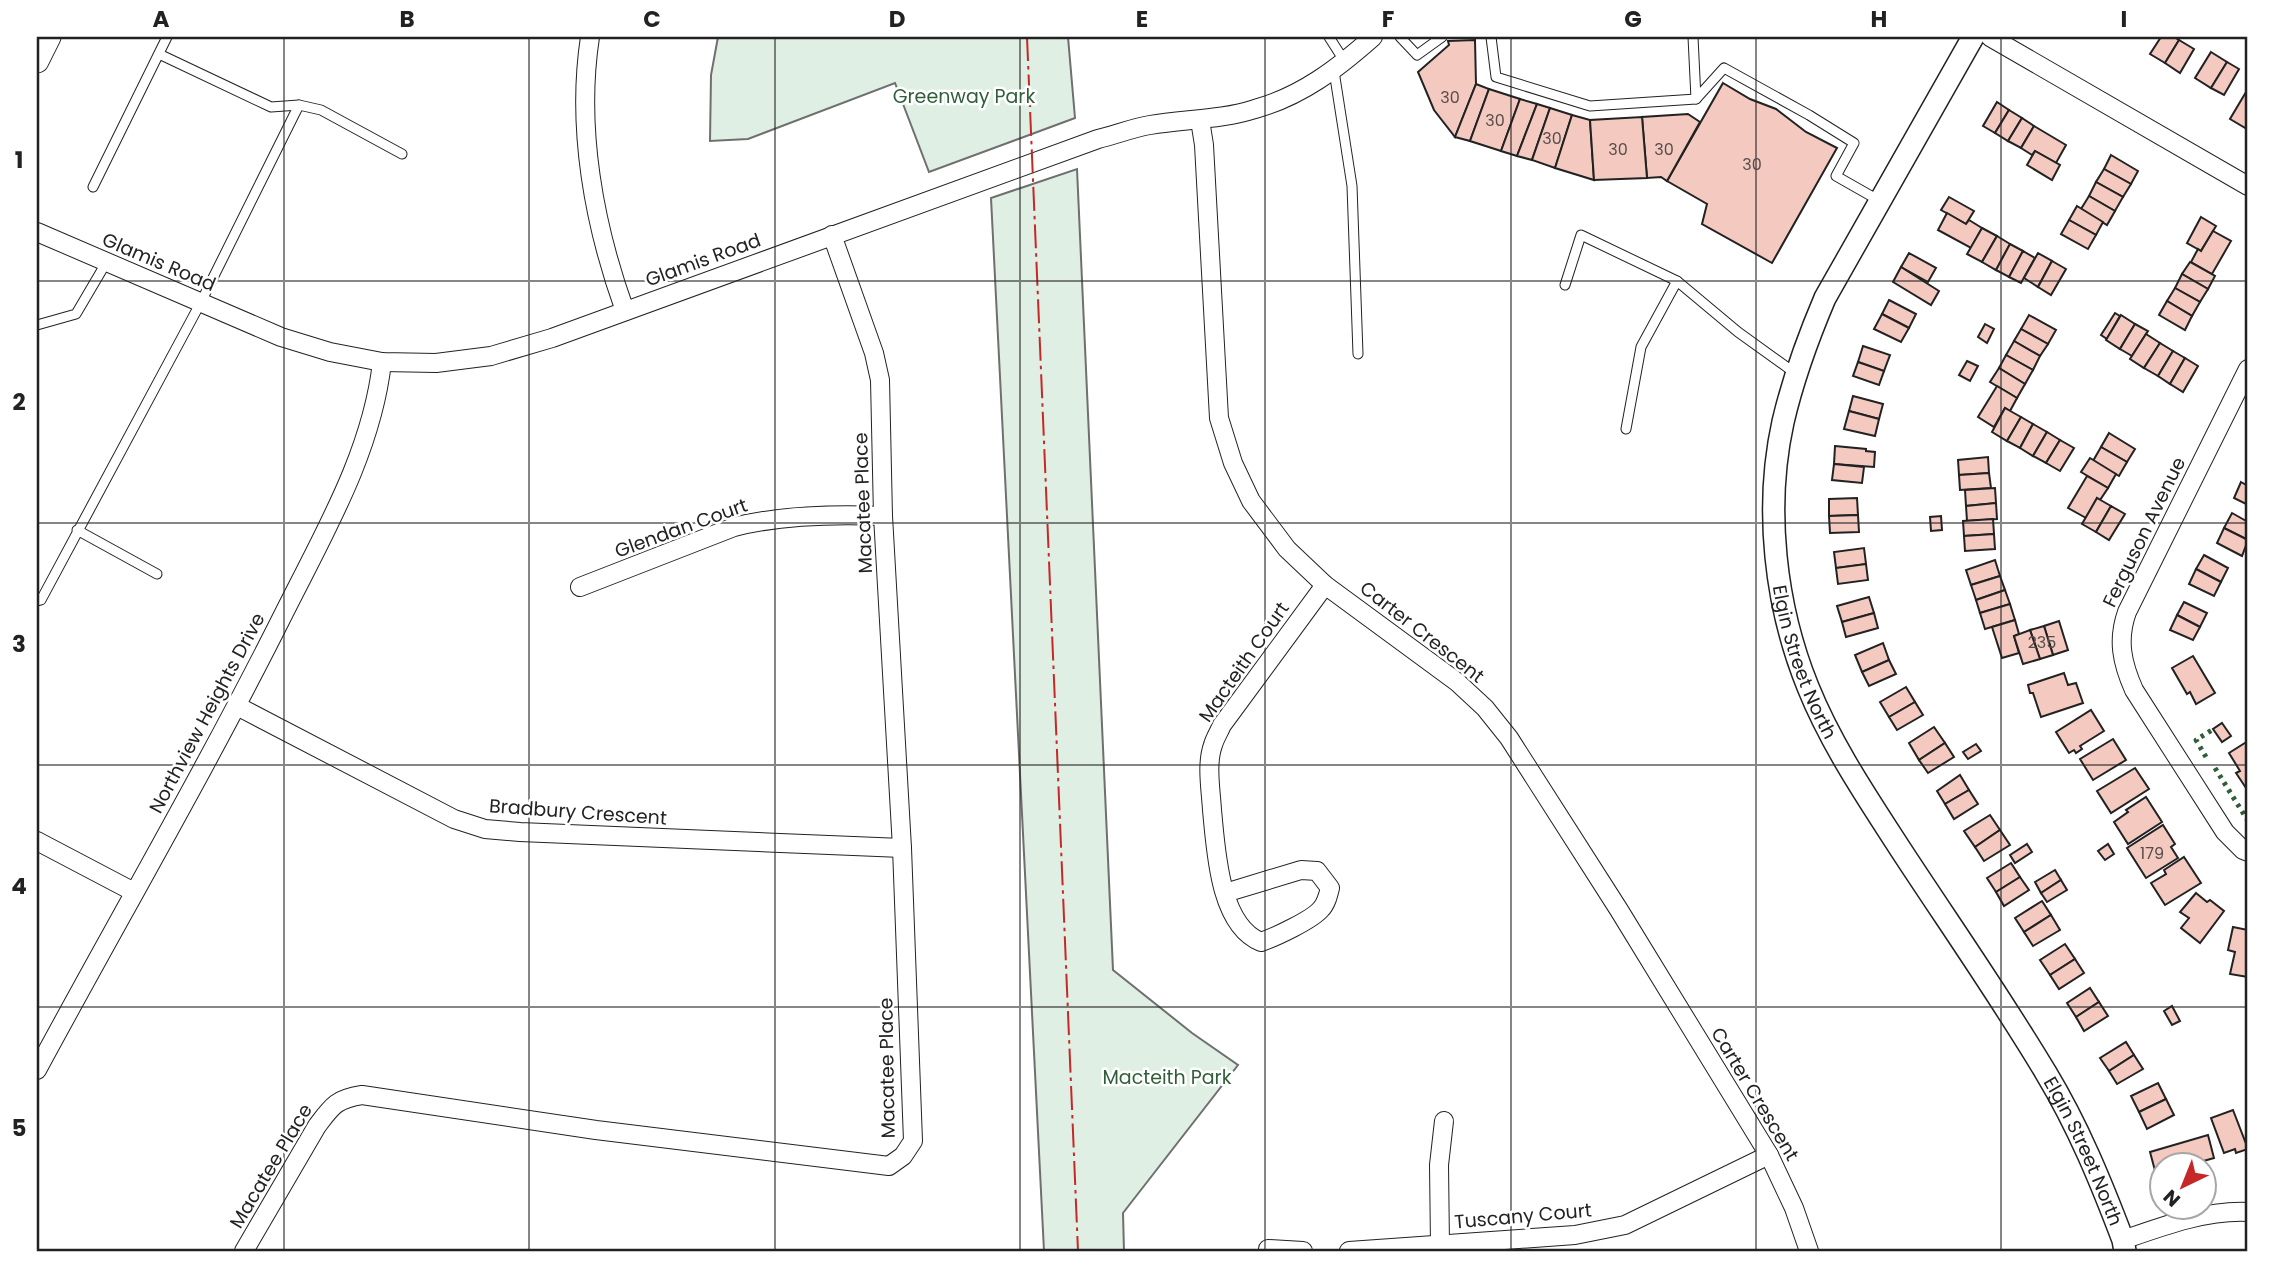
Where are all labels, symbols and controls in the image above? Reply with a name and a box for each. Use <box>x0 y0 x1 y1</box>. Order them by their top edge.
text: A <box>153 3 170 35</box>
text: B <box>399 3 415 35</box>
text: C <box>643 3 661 35</box>
text: D <box>889 3 905 35</box>
text: E <box>1136 3 1148 35</box>
text: F <box>1382 3 1394 35</box>
text: G <box>1624 3 1642 35</box>
text: H <box>1871 3 1887 35</box>
text: I <box>2121 3 2127 35</box>
park label: Greenway Park <box>893 83 1035 110</box>
house number: 30 <box>1440 86 1460 109</box>
house number: 30 <box>1485 109 1505 132</box>
house number: 30 <box>1542 127 1562 150</box>
house number: 30 <box>1608 138 1628 161</box>
house number: 30 <box>1654 138 1674 161</box>
text: 1 <box>15 144 23 176</box>
house number: 30 <box>1742 153 1762 176</box>
street label: Glamis Road <box>98 226 220 298</box>
street label: Glamis Road <box>642 227 764 293</box>
text: 2 <box>12 386 26 418</box>
street label: Macatee Place <box>847 432 879 574</box>
street label: Ferguson Avenue <box>2096 452 2192 612</box>
street label: Glendan Court <box>611 491 751 565</box>
street label: Carter Crescent <box>1354 575 1490 689</box>
street label: Elgin Street North <box>1766 583 1844 744</box>
street label: Macteith Court <box>1192 596 1296 728</box>
street label: Northview Heights Drive <box>143 608 271 818</box>
text: 3 <box>12 628 26 660</box>
house number: 235 <box>2028 631 2056 654</box>
street label: Bradbury Crescent <box>488 792 668 832</box>
house number: 179 <box>2140 842 2164 865</box>
text: 4 <box>11 870 27 902</box>
street label: Macatee Place <box>872 997 902 1139</box>
street label: Carter Crescent <box>1704 1022 1806 1166</box>
park label: Macteith Park <box>1103 1064 1232 1091</box>
street label: Elgin Street North <box>2037 1071 2130 1230</box>
street label: Macatee Place <box>223 1099 319 1233</box>
text: 5 <box>12 1112 26 1144</box>
north arrow <box>2148 1152 2218 1222</box>
text: N <box>2157 1183 2186 1213</box>
street label: Tuscany Court <box>1453 1197 1593 1235</box>

